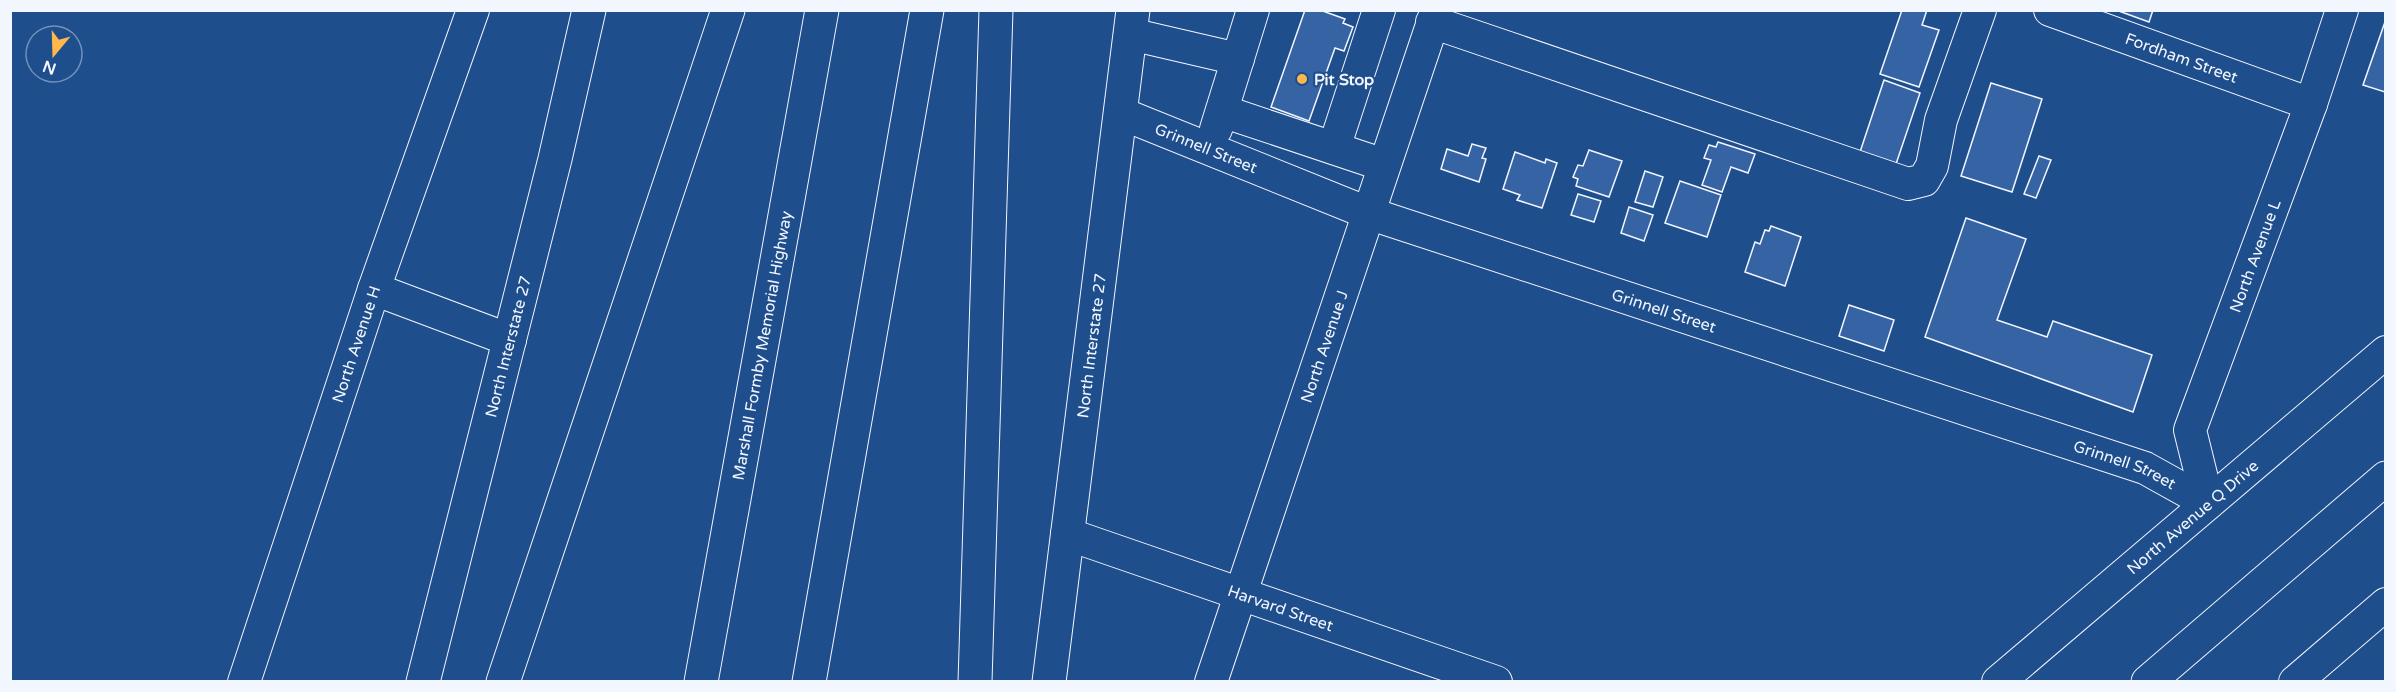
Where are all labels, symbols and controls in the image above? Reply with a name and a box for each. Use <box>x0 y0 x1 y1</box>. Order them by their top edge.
north arrow <box>24 24 84 84</box>
street label: Fordham Street <box>2122 29 2240 88</box>
text: N <box>40 56 59 79</box>
place label: Pit Stop <box>1314 70 1374 90</box>
marker: Pit Stop <box>1295 72 1309 86</box>
street label: Grinnell Street <box>1152 119 1260 178</box>
street label: North Avenue L <box>2225 197 2286 316</box>
street label: Marshall Formby Memorial Highway <box>729 209 797 482</box>
street label: North Interstate 27 <box>1073 272 1111 419</box>
street label: North Interstate 27 <box>481 274 536 420</box>
street label: North Avenue H <box>328 283 385 405</box>
street label: Grinnell Street <box>1609 285 1719 338</box>
street label: North Avenue J <box>1297 288 1353 406</box>
street label: Grinnell Street <box>2071 436 2179 494</box>
street label: North Avenue Q Drive <box>2123 456 2263 579</box>
street label: Harvard Street <box>1225 581 1336 636</box>

